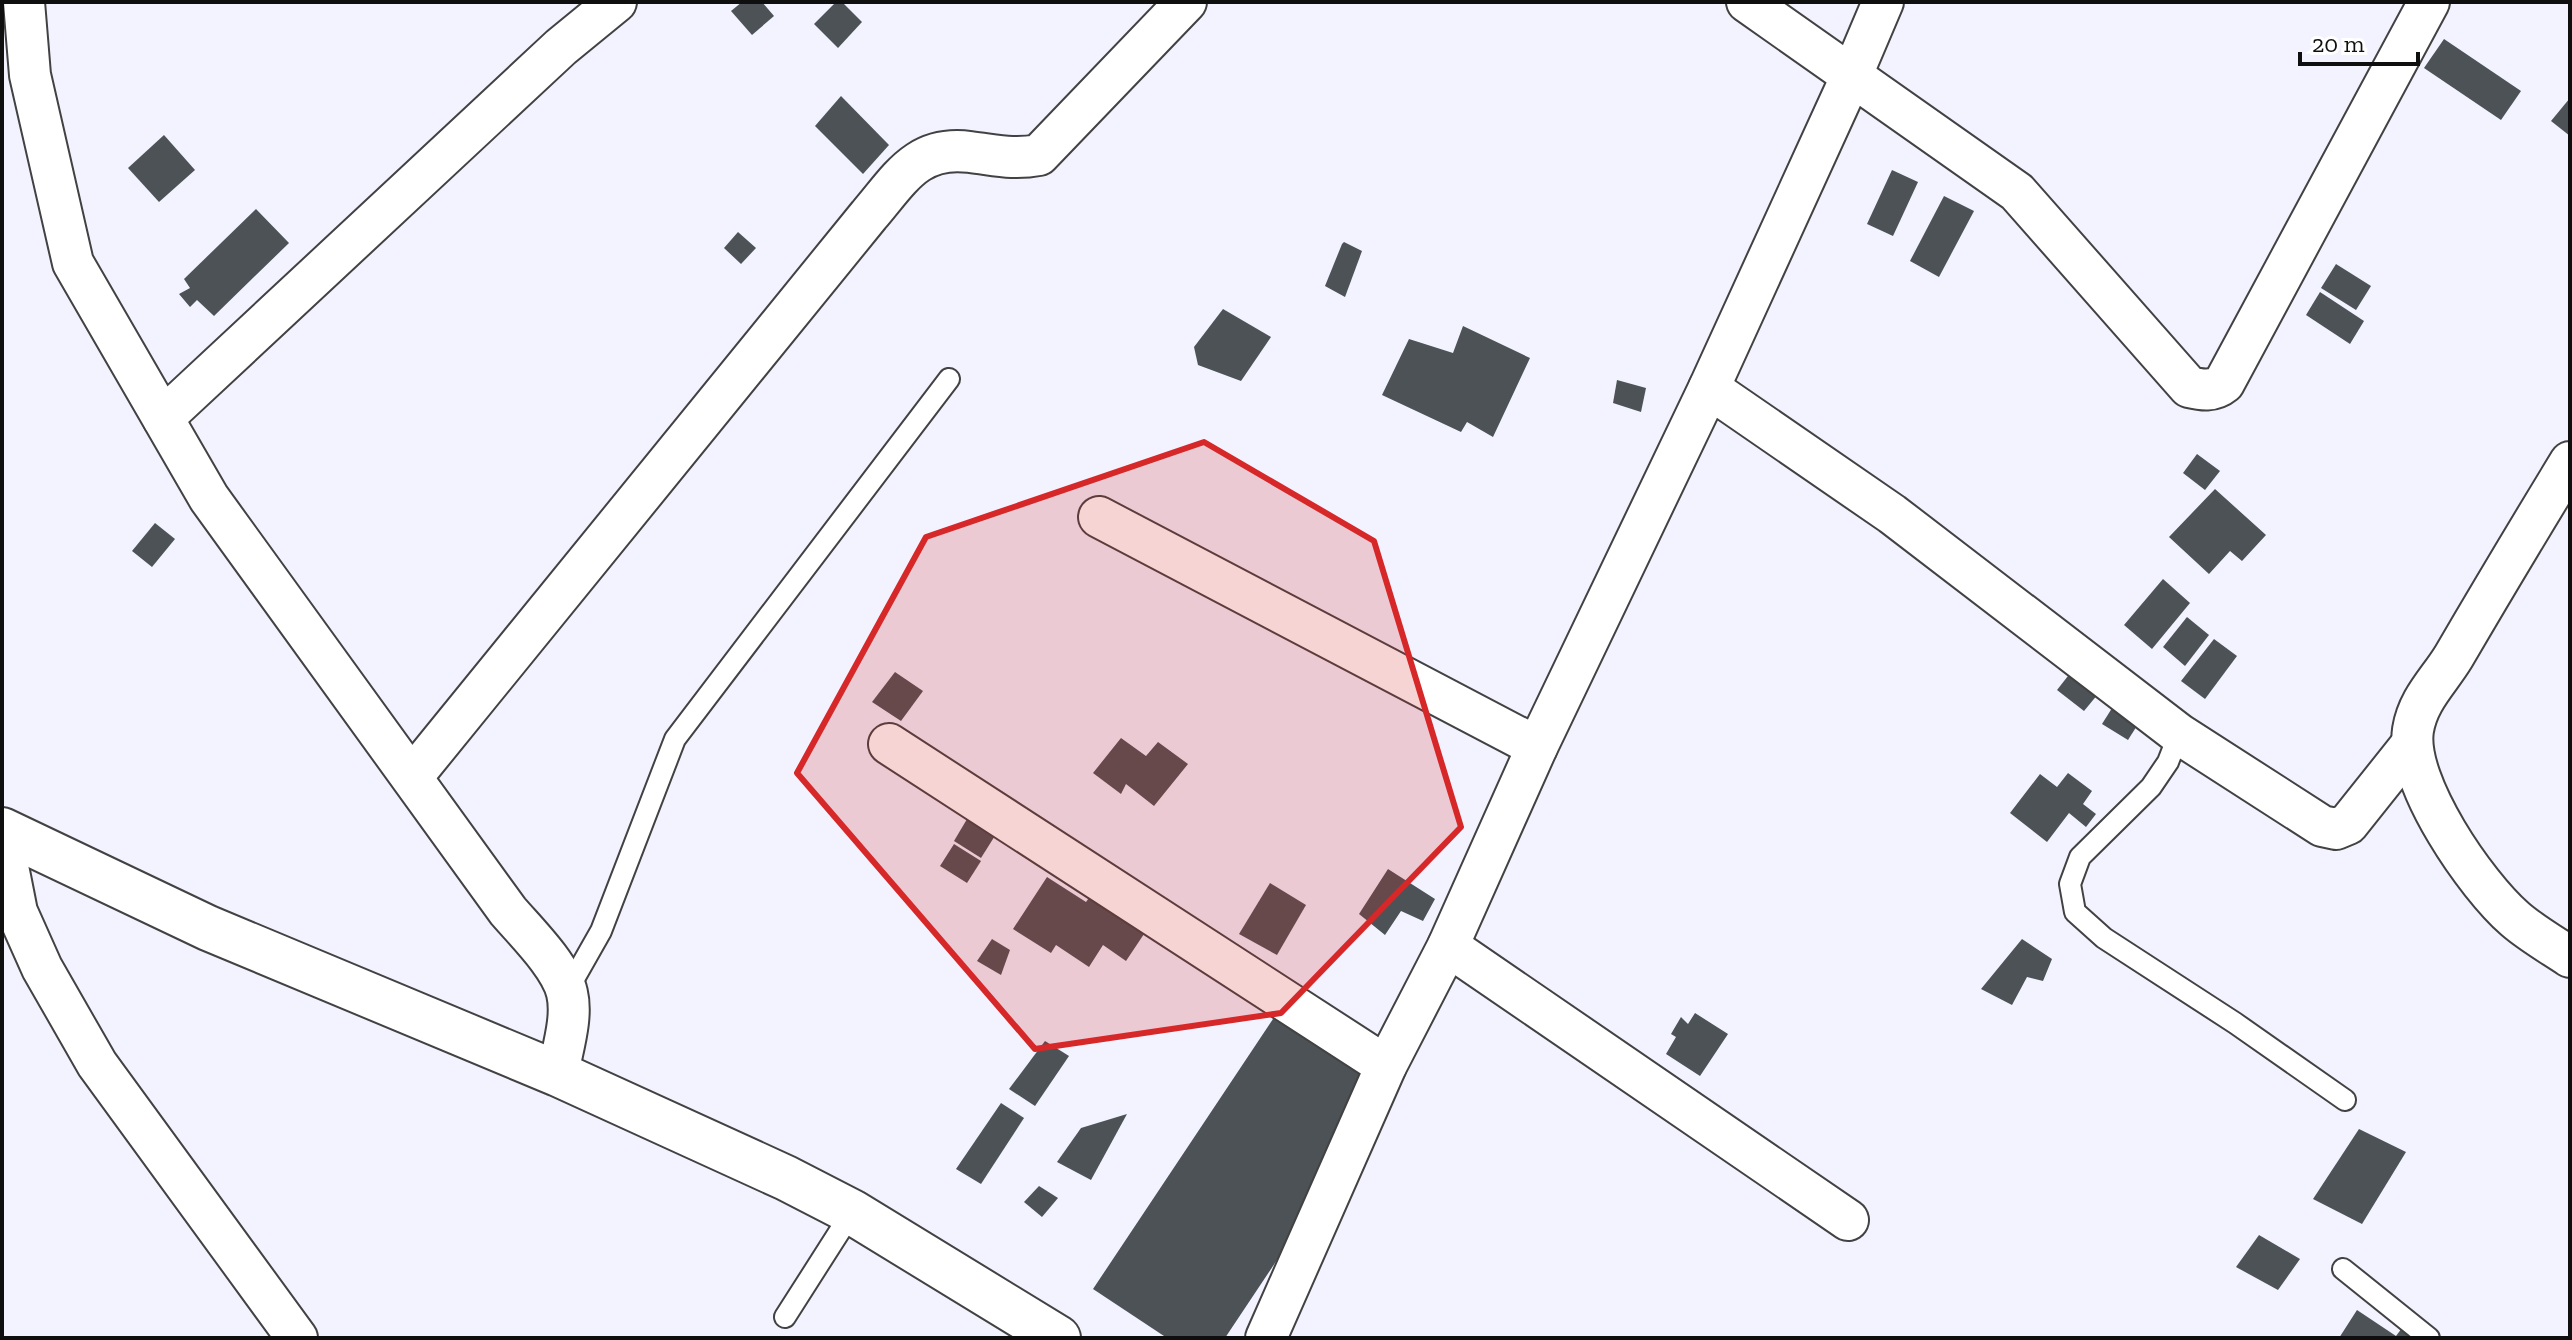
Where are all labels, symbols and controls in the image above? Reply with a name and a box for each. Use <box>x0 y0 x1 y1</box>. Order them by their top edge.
scale bar <box>2300 16 2418 66</box>
text: 20 m <box>2312 29 2365 58</box>

